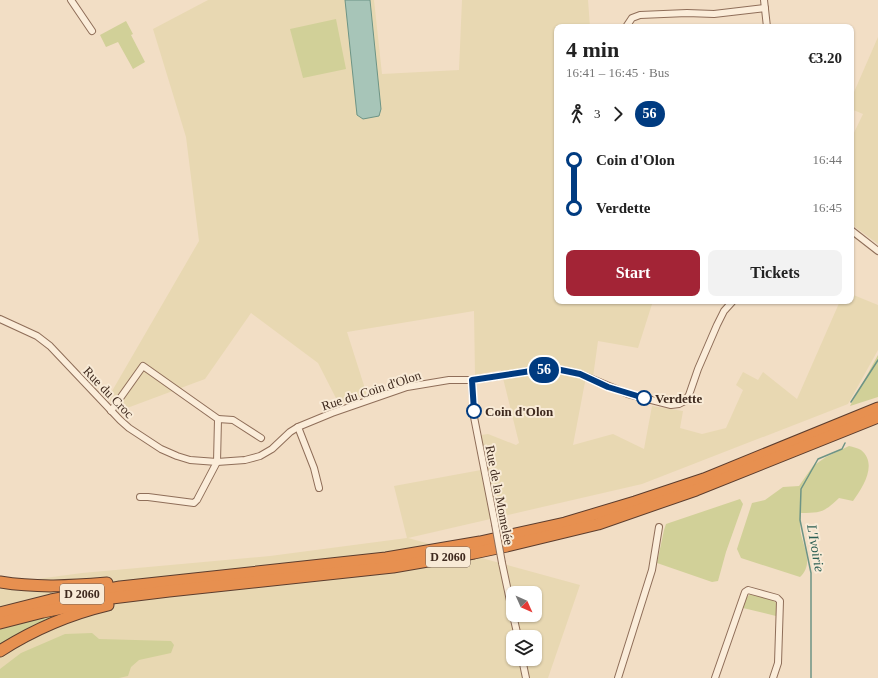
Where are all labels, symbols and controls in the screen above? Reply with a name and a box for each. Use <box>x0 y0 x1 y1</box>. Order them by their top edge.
text: 4 min <box>566 37 619 62</box>
text: €3.20 <box>808 50 842 66</box>
text: 16:41 – 16:45 · Bus <box>566 65 669 80</box>
icon: walk <box>566 103 588 125</box>
icon: forward <box>607 103 629 125</box>
text: 3 <box>594 106 601 121</box>
text: 56 <box>643 106 657 121</box>
text: Coin d'Olon <box>596 152 675 168</box>
text: 16:44 <box>812 152 842 167</box>
text: Verdette <box>596 200 650 216</box>
text: 16:45 <box>812 200 842 215</box>
button: Start <box>566 250 700 296</box>
button: Tickets <box>708 250 842 296</box>
line badge: 56 <box>526 357 562 383</box>
text: 56 <box>537 362 551 377</box>
street label: Rue du Croc <box>80 364 137 421</box>
street label: Rue du Coin d'Olon <box>319 367 423 414</box>
marker: Verdette <box>636 390 652 406</box>
place label: Verdette <box>655 391 702 406</box>
marker: Coin d'Olon <box>466 403 482 419</box>
place label: Coin d'Olon <box>485 404 554 419</box>
street label: Rue de la Momelée <box>482 444 517 547</box>
water label: L'Ivoirie <box>804 522 827 573</box>
road number: D 2060 <box>426 547 470 567</box>
road number: D 2060 <box>60 584 104 604</box>
north arrow <box>506 586 542 622</box>
map controls <box>506 586 542 666</box>
button: layers <box>506 630 542 666</box>

